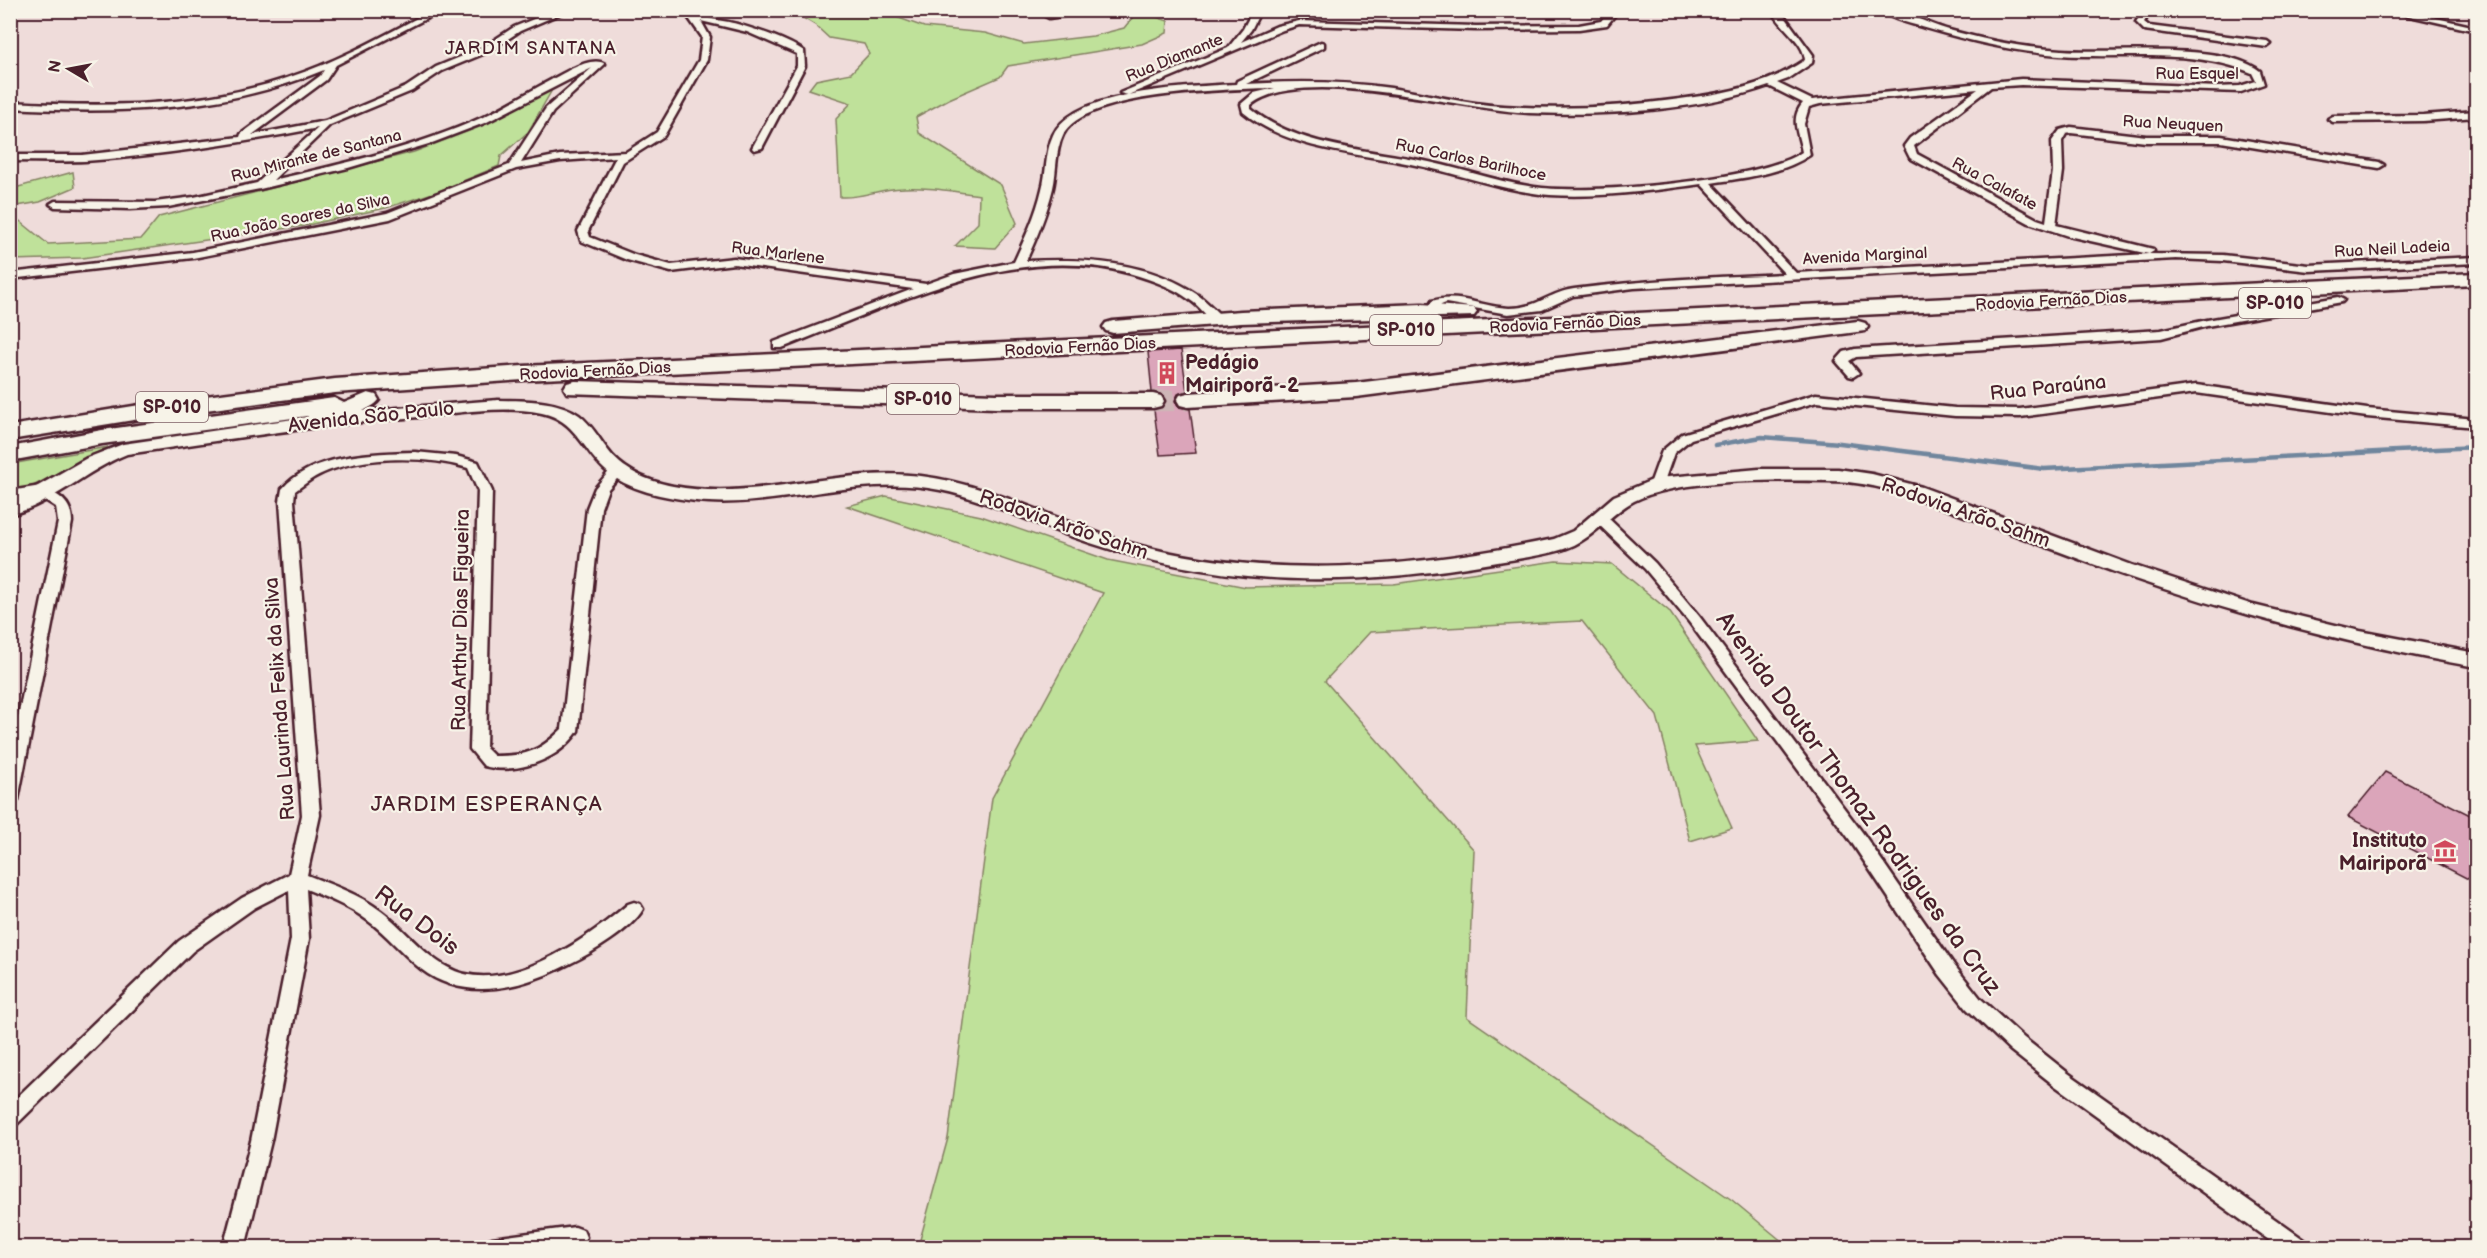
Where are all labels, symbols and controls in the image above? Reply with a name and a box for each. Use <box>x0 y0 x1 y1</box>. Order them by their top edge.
street label: Rua Diamante <box>1123 30 1227 87</box>
district label: JARDIM SANTANA <box>445 38 617 59</box>
north arrow <box>39 39 99 99</box>
text: N <box>45 59 66 74</box>
street label: Rua Esquel <box>2155 65 2239 84</box>
street label: Rua Neuquen <box>2122 112 2224 137</box>
street label: Rua Mirante de Santana <box>229 126 404 187</box>
street label: Rua Carlos Barilhoce <box>1394 135 1548 186</box>
street label: Rua Calafate <box>1948 154 2041 215</box>
street label: Rua João Soares da Silva <box>209 190 392 247</box>
street label: Rua Neil Ladeia <box>2334 237 2451 262</box>
street label: Rua Marlene <box>730 238 826 269</box>
street label: Avenida Marginal <box>1802 244 1928 269</box>
street label: Rodovia Fernão Dias <box>1975 288 2127 315</box>
road number: SP-010 <box>2239 288 2311 318</box>
street label: Rodovia Fernão Dias <box>1489 311 1641 338</box>
road number: SP-010 <box>1370 315 1442 345</box>
street label: Rodovia Fernão Dias <box>1004 334 1156 361</box>
place label: Pedágio Mairiporã -2 <box>1185 351 1299 398</box>
street label: Rodovia Fernão Dias <box>519 358 671 385</box>
building icon: Pedágio Mairiporã -2 <box>1154 360 1180 386</box>
street label: Rua Paraúna <box>1989 370 2107 406</box>
road number: SP-010 <box>887 384 959 414</box>
road number: SP-010 <box>136 392 208 422</box>
street label: Avenida São Paulo <box>287 396 455 438</box>
street label: Rodovia Arão Sahm <box>1878 473 2053 553</box>
street label: Rodovia Arão Sahm <box>976 485 1151 565</box>
street label: Rua Arthur Dias Figueira <box>447 509 475 731</box>
street label: Rua Laurinda Felix da Silva <box>260 577 300 821</box>
street label: Avenida Doutor Thomaz Rodrigues da Cruz <box>1710 606 2008 1001</box>
district label: JARDIM ESPERANÇA <box>371 792 603 817</box>
place label: Instituto Mairiporã <box>2339 829 2427 876</box>
museum icon: Instituto Mairiporã <box>2432 838 2458 864</box>
street label: Rua Dois <box>369 879 465 962</box>

